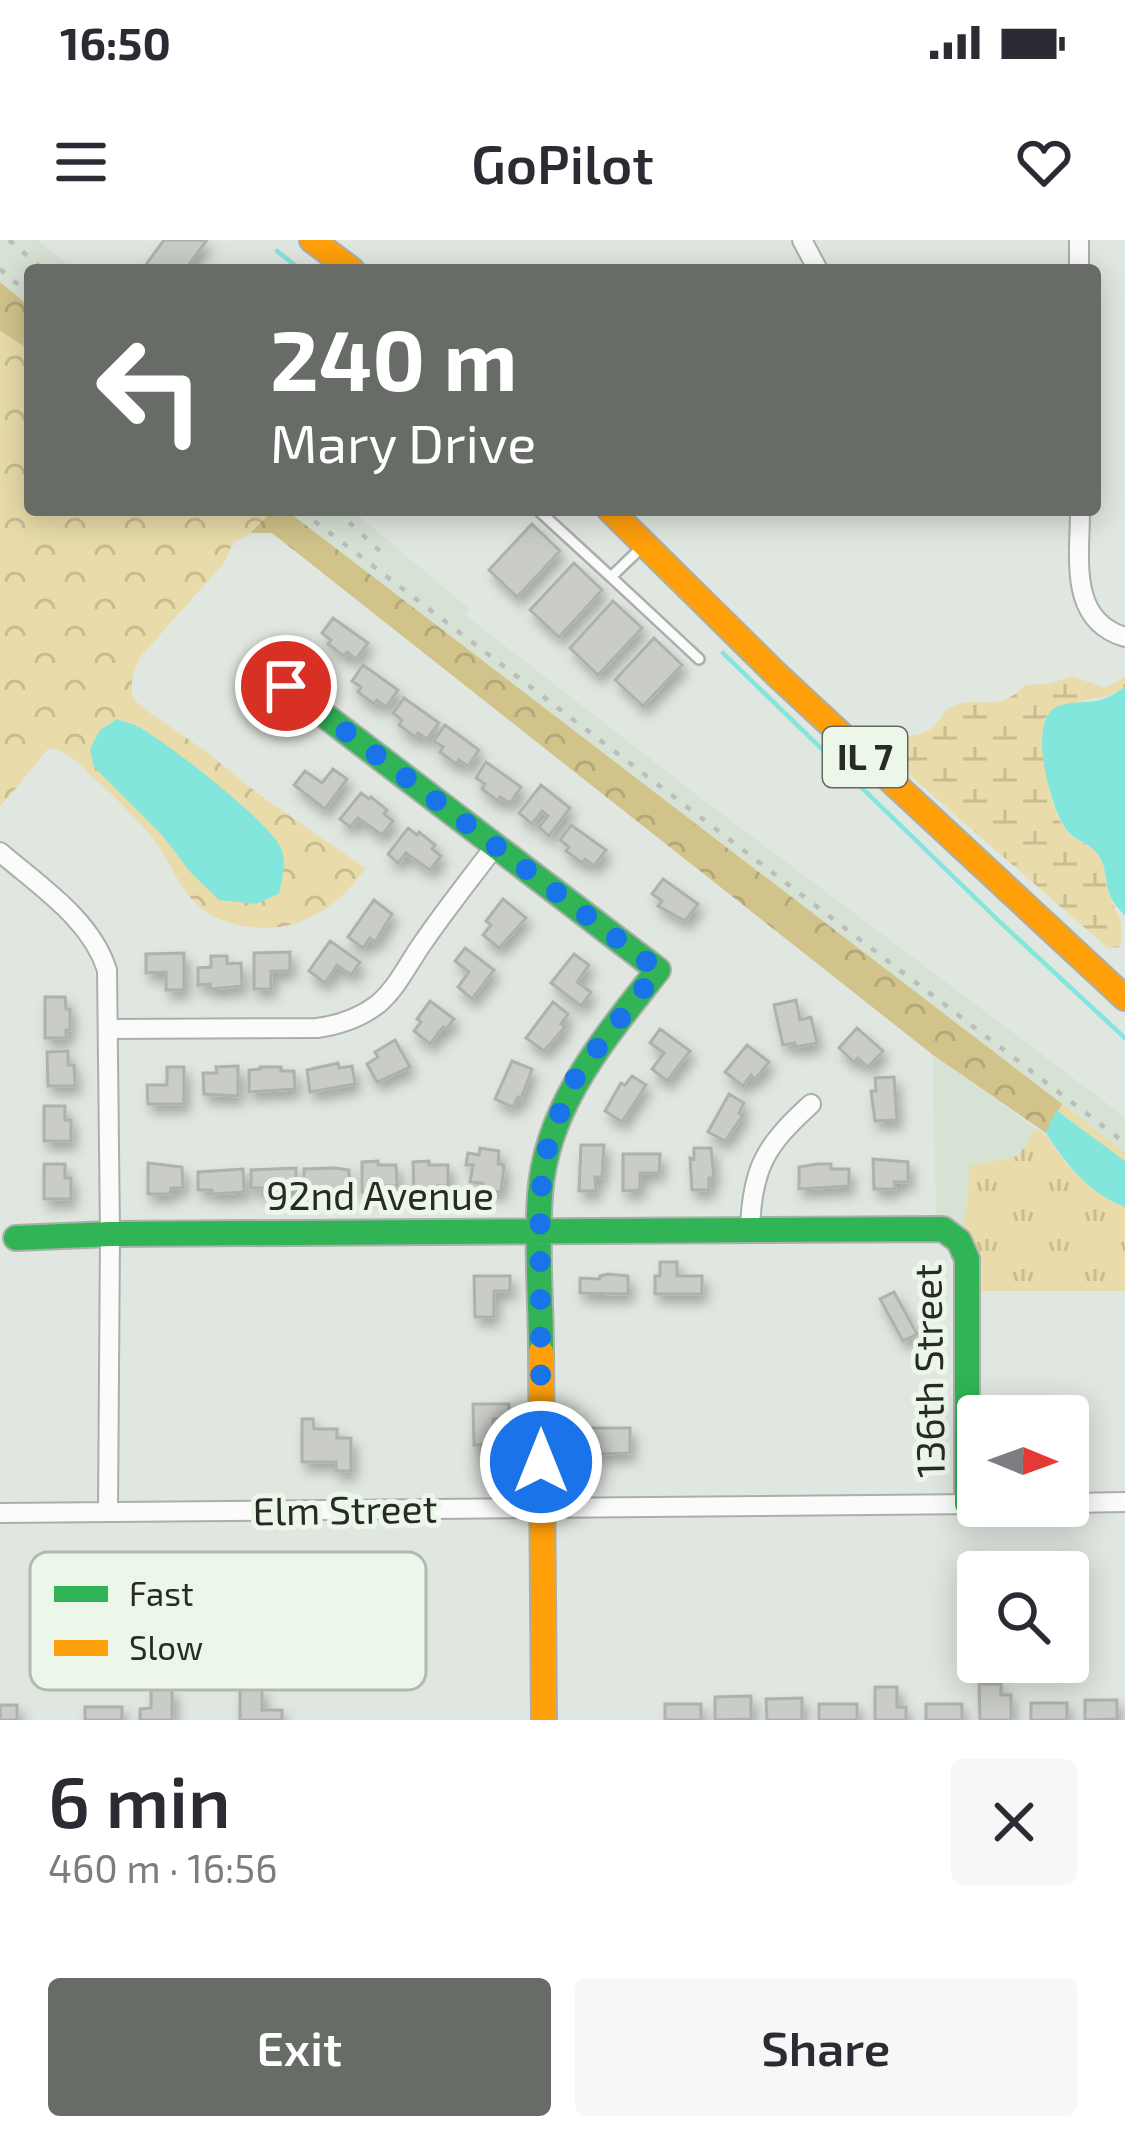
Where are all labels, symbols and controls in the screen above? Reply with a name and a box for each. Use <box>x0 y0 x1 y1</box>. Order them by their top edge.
text: 16:50 <box>60 15 171 69</box>
icon: menu <box>48 129 114 195</box>
icon: heart <box>1011 129 1077 195</box>
text: GoPilot <box>471 130 654 195</box>
text: 240 m <box>270 307 517 408</box>
icon: left <box>72 312 228 468</box>
text: Mary Drive <box>270 409 536 474</box>
pin <box>235 635 337 737</box>
icon: arrive <box>253 653 319 719</box>
road number: IL 7 <box>823 727 907 787</box>
street label: 92nd Avenue <box>266 1171 494 1218</box>
street label: 136th Street <box>902 1264 953 1478</box>
north arrow <box>957 1395 1089 1527</box>
map controls <box>957 1395 1089 1683</box>
position arrow <box>478 1399 604 1525</box>
street label: Elm Street <box>252 1483 438 1534</box>
button: search <box>957 1551 1089 1683</box>
legend <box>30 1552 426 1690</box>
text: Fast <box>129 1573 193 1613</box>
text: Slow <box>129 1627 203 1667</box>
text: 6 min <box>48 1756 231 1842</box>
button: close <box>951 1759 1077 1885</box>
text: 460 m · 16:56 <box>48 1844 278 1891</box>
button: Exit <box>48 1978 551 2116</box>
button: Share <box>575 1978 1077 2116</box>

